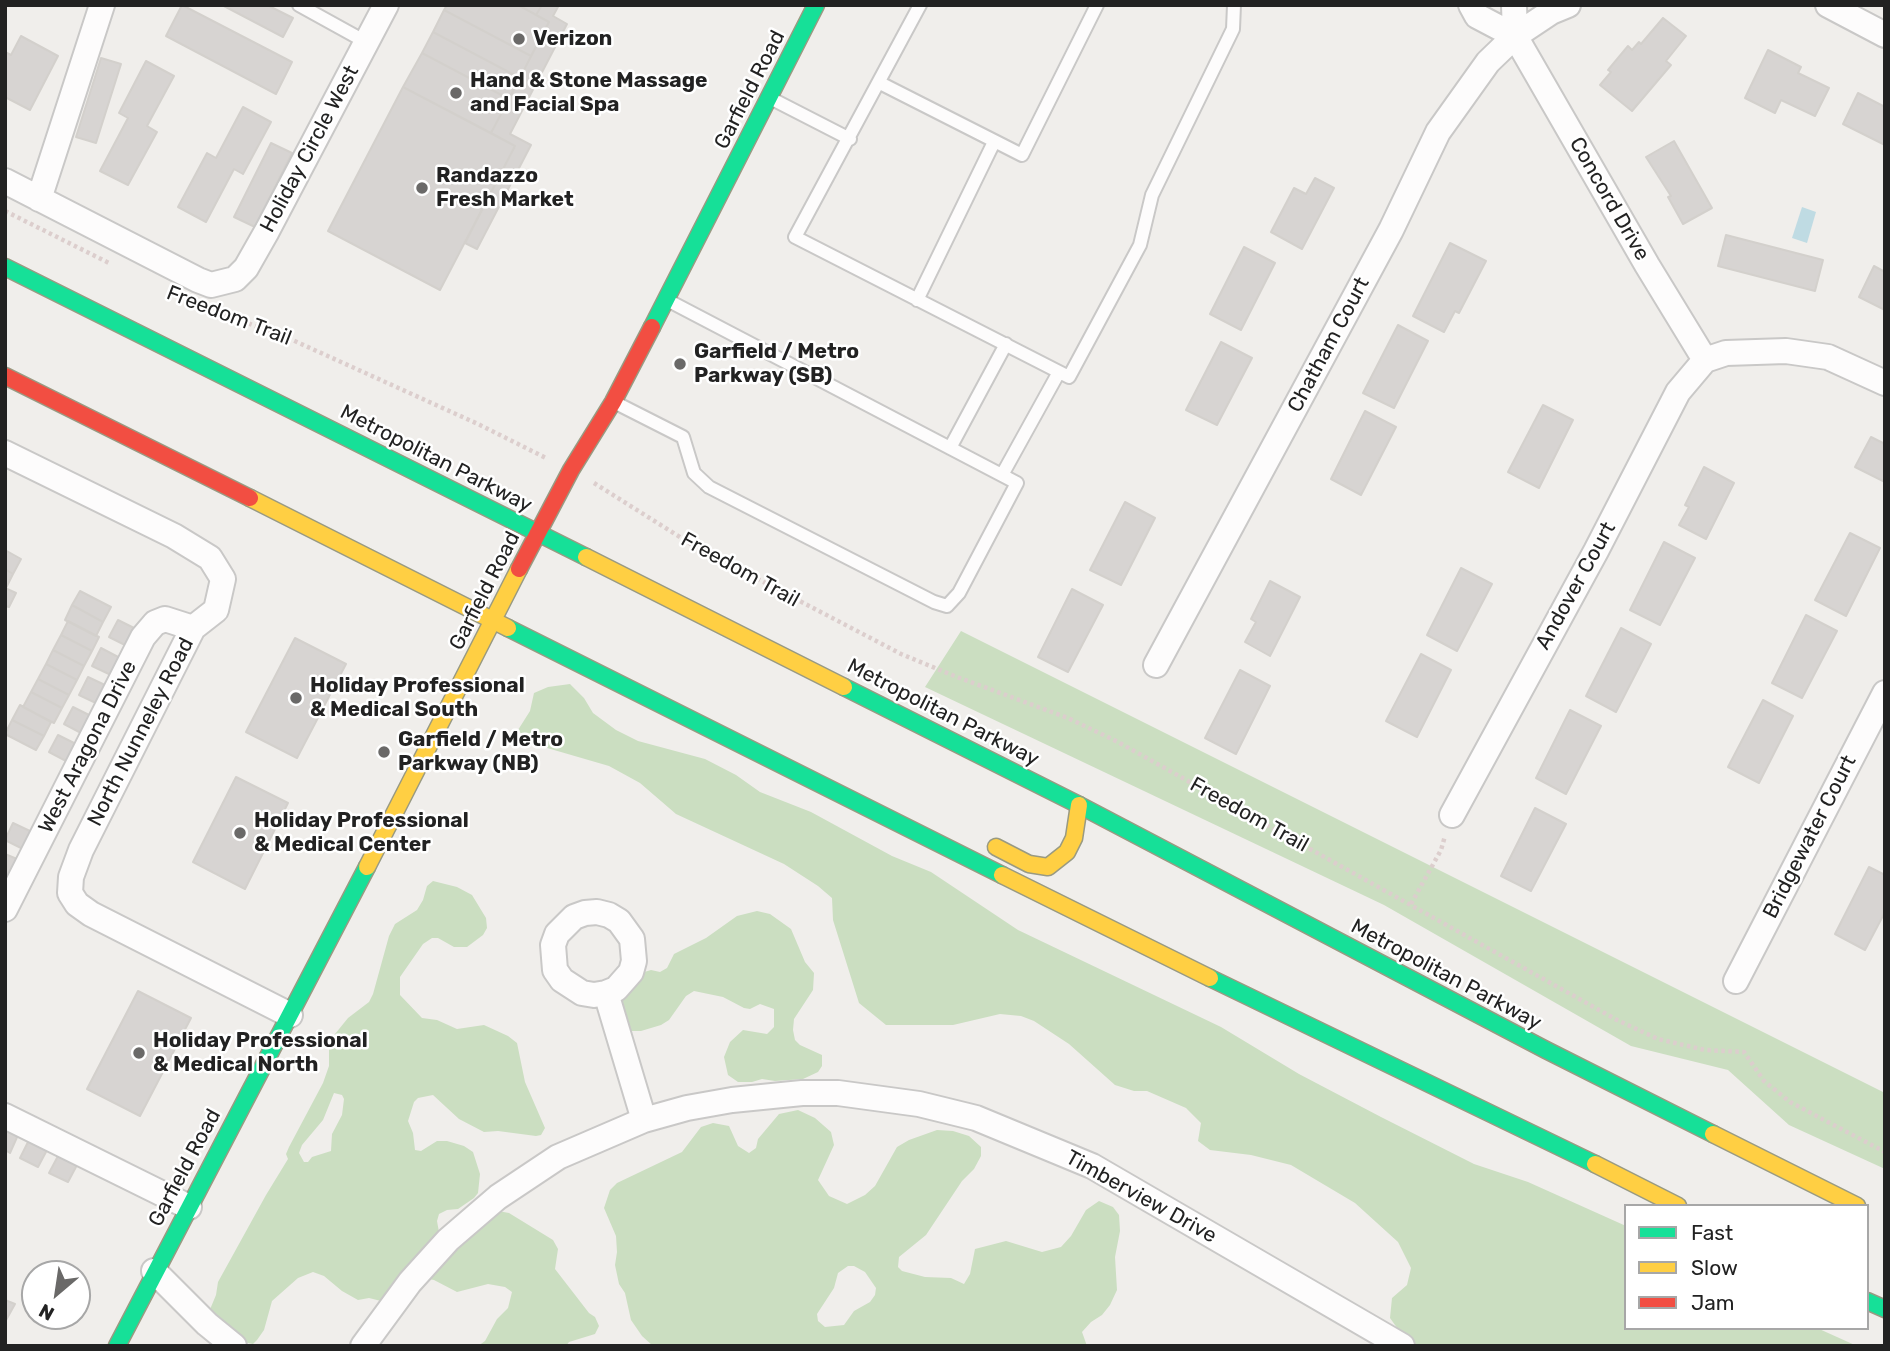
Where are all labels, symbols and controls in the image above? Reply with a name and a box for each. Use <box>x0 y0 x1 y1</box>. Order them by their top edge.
place label: Verizon <box>533 26 612 52</box>
street label: Garfield Road <box>709 27 791 153</box>
marker: Verizon <box>511 31 527 47</box>
street label: Holiday Circle West <box>255 61 365 237</box>
place label: Hand & Stone Massage and Facial Spa <box>470 68 708 118</box>
marker: Hand & Stone Massage and Facial Spa <box>448 85 464 101</box>
street label: Concord Drive <box>1564 133 1654 265</box>
place label: Randazzo Fresh Market <box>436 163 574 213</box>
marker: Randazzo Fresh Market <box>414 180 430 196</box>
street label: Chatham Court <box>1283 273 1375 417</box>
street label: Freedom Trail <box>163 281 295 351</box>
place label: Garfield / Metro Parkway (SB) <box>694 339 859 389</box>
marker: Garfield / Metro Parkway (SB) <box>672 356 688 372</box>
street label: Metropolitan Parkway <box>336 400 536 518</box>
street label: Andover Court <box>1531 518 1621 654</box>
street label: Freedom Trail <box>676 527 804 613</box>
street label: Garfield Road <box>444 528 526 654</box>
street label: North Nunneley Road <box>83 634 199 830</box>
street label: Metropolitan Parkway <box>843 654 1043 772</box>
street label: West Aragona Drive <box>34 657 142 837</box>
place label: Holiday Professional & Medical South <box>310 673 525 723</box>
marker: Holiday Professional & Medical South <box>288 690 304 706</box>
place label: Garfield / Metro Parkway (NB) <box>398 727 563 777</box>
marker: Garfield / Metro Parkway (NB) <box>376 744 392 760</box>
street label: Bridgewater Court <box>1758 751 1862 923</box>
street label: Freedom Trail <box>1185 772 1313 858</box>
place label: Holiday Professional & Medical Center <box>254 808 469 858</box>
marker: Holiday Professional & Medical Center <box>232 825 248 841</box>
street label: Metropolitan Parkway <box>1346 914 1546 1036</box>
place label: Holiday Professional & Medical North <box>153 1028 368 1078</box>
marker: Holiday Professional & Medical North <box>131 1045 147 1061</box>
street label: Garfield Road <box>143 1105 227 1231</box>
street label: Timberview Drive <box>1061 1145 1221 1249</box>
legend <box>1624 1204 1869 1330</box>
text: Fast <box>1691 1220 1733 1245</box>
text: Slow <box>1691 1255 1738 1280</box>
north arrow <box>21 1260 91 1330</box>
text: Jam <box>1691 1290 1735 1315</box>
text: N <box>35 1299 58 1325</box>

